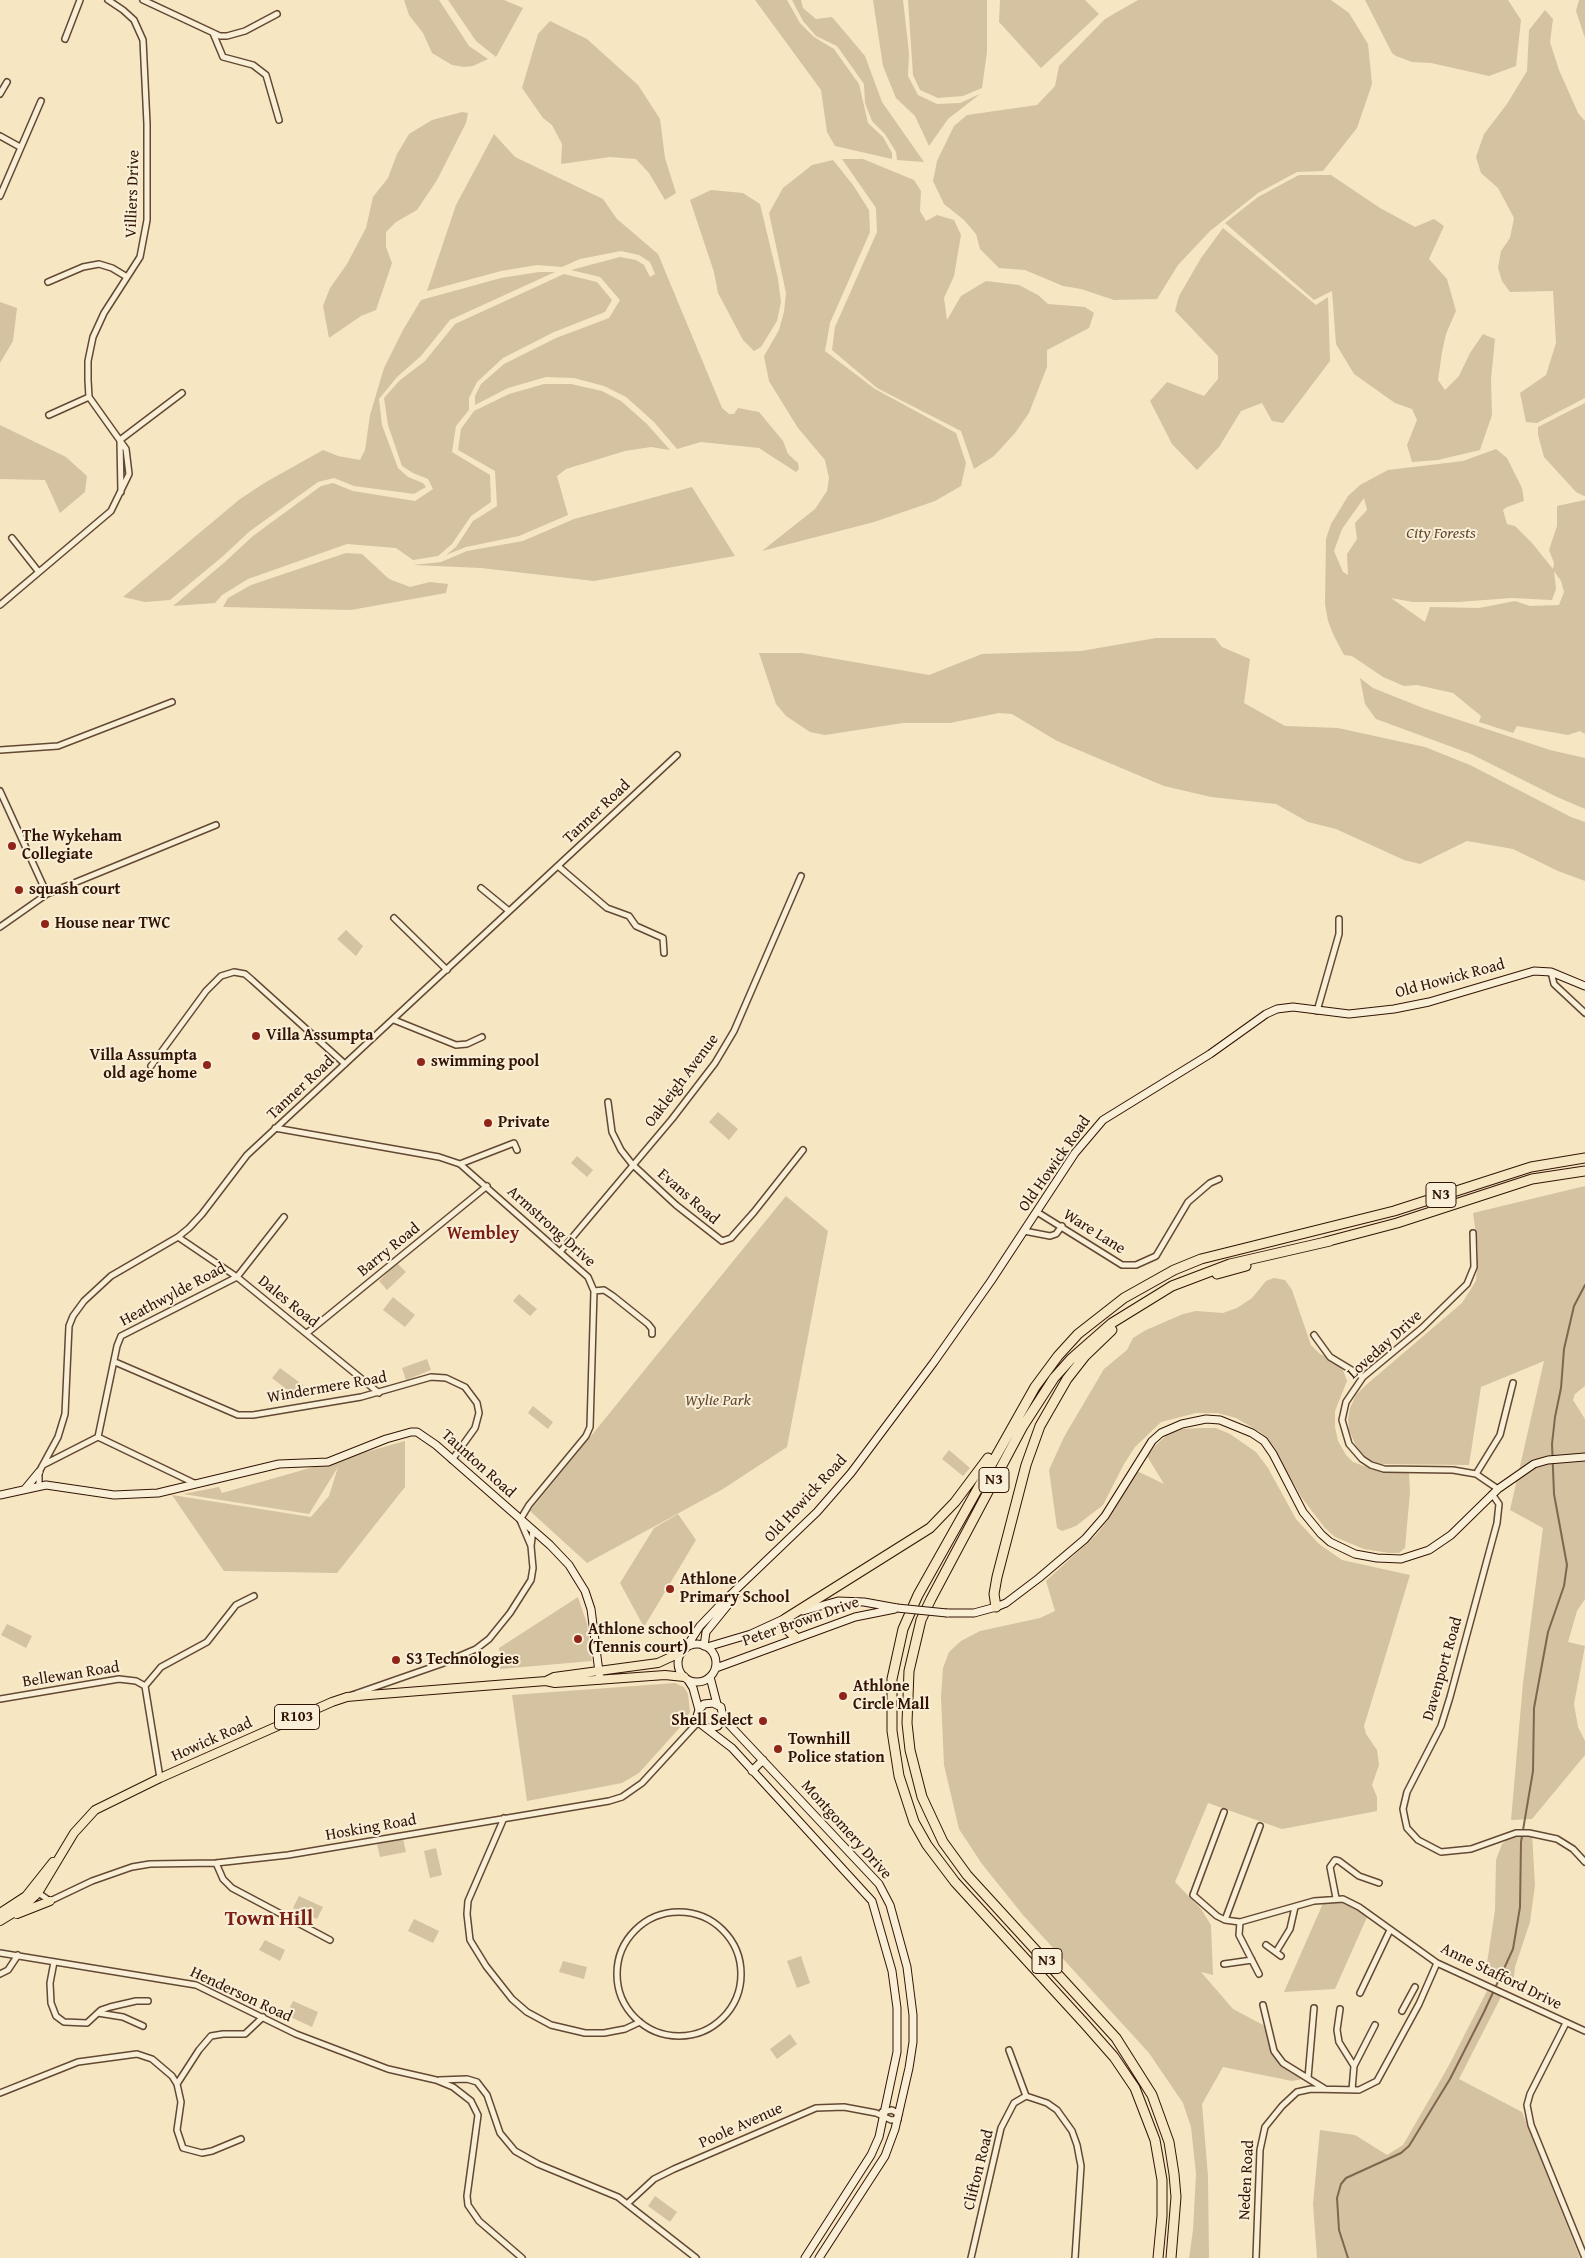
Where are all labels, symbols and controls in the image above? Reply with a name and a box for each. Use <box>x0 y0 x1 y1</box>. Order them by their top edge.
street label: Villiers Drive <box>122 150 144 238</box>
park label: City Forests <box>1406 524 1476 544</box>
street label: Tanner Road <box>559 776 635 848</box>
place label: The Wykeham Collegiate <box>22 827 122 865</box>
marker: The Wykeham Collegiate <box>6 840 18 852</box>
place label: squash court <box>29 880 121 900</box>
marker: squash court <box>13 884 25 896</box>
place label: House near TWC <box>55 914 171 934</box>
marker: House near TWC <box>39 918 51 930</box>
street label: Old Howick Road <box>1393 955 1507 1003</box>
place label: Villa Assumpta <box>266 1026 374 1046</box>
marker: Villa Assumpta <box>250 1030 262 1042</box>
street label: Oakleigh Avenue <box>641 1031 723 1131</box>
place label: Villa Assumpta old age home <box>89 1046 197 1084</box>
street label: Tanner Road <box>263 1052 339 1124</box>
place label: swimming pool <box>431 1052 539 1072</box>
marker: swimming pool <box>415 1056 427 1068</box>
marker: Villa Assumpta old age home <box>201 1059 213 1071</box>
street label: Old Howick Road <box>1015 1112 1095 1216</box>
place label: Private <box>498 1113 550 1133</box>
marker: Private <box>482 1117 494 1129</box>
street label: Evans Road <box>653 1165 723 1229</box>
street label: Armstrong Drive <box>503 1182 599 1272</box>
road number: N3 <box>1426 1182 1456 1208</box>
street label: Ware Lane <box>1059 1205 1129 1259</box>
street label: Barry Road <box>354 1219 424 1281</box>
district label: Wembley <box>447 1223 519 1245</box>
street label: Heathwylde Road <box>117 1259 229 1331</box>
street label: Dales Road <box>254 1272 322 1332</box>
street label: Loveday Drive <box>1344 1306 1426 1384</box>
street label: Windermere Road <box>266 1368 388 1408</box>
park label: Wylie Park <box>685 1391 751 1411</box>
street label: Taunton Road <box>437 1426 519 1502</box>
street label: Old Howick Road <box>761 1451 851 1547</box>
road number: N3 <box>979 1468 1009 1492</box>
place label: Athlone Primary School <box>680 1570 790 1608</box>
marker: Athlone Primary School <box>664 1583 676 1595</box>
street label: Peter Brown Drive <box>740 1593 862 1651</box>
street label: Davenport Road <box>1419 1615 1467 1723</box>
place label: Athlone school (Tennis court) <box>588 1620 694 1658</box>
marker: Athlone school (Tennis court) <box>572 1633 584 1645</box>
place label: S3 Technologies <box>406 1650 519 1670</box>
marker: S3 Technologies <box>390 1654 402 1666</box>
street label: Bellewan Road <box>21 1658 121 1692</box>
place label: Athlone Circle Mall <box>853 1677 929 1715</box>
marker: Athlone Circle Mall <box>837 1690 849 1702</box>
road number: R103 <box>274 1704 320 1730</box>
place label: Shell Select <box>671 1711 753 1731</box>
street label: Howick Road <box>169 1714 255 1766</box>
marker: Shell Select <box>757 1715 769 1727</box>
place label: Townhill Police station <box>788 1730 885 1768</box>
marker: Townhill Police station <box>772 1743 784 1755</box>
street label: Montgomery Drive <box>797 1777 895 1883</box>
street label: Hosking Road <box>324 1811 418 1845</box>
district label: Town Hill <box>225 1907 313 1933</box>
street label: Anne Stafford Drive <box>1437 1939 1565 2015</box>
road number: N3 <box>1032 1948 1062 1974</box>
street label: Henderson Road <box>187 1963 295 2027</box>
street label: Poole Avenue <box>696 2099 786 2153</box>
street label: Clifton Road <box>960 2128 998 2212</box>
street label: Neden Road <box>1235 2140 1259 2220</box>

